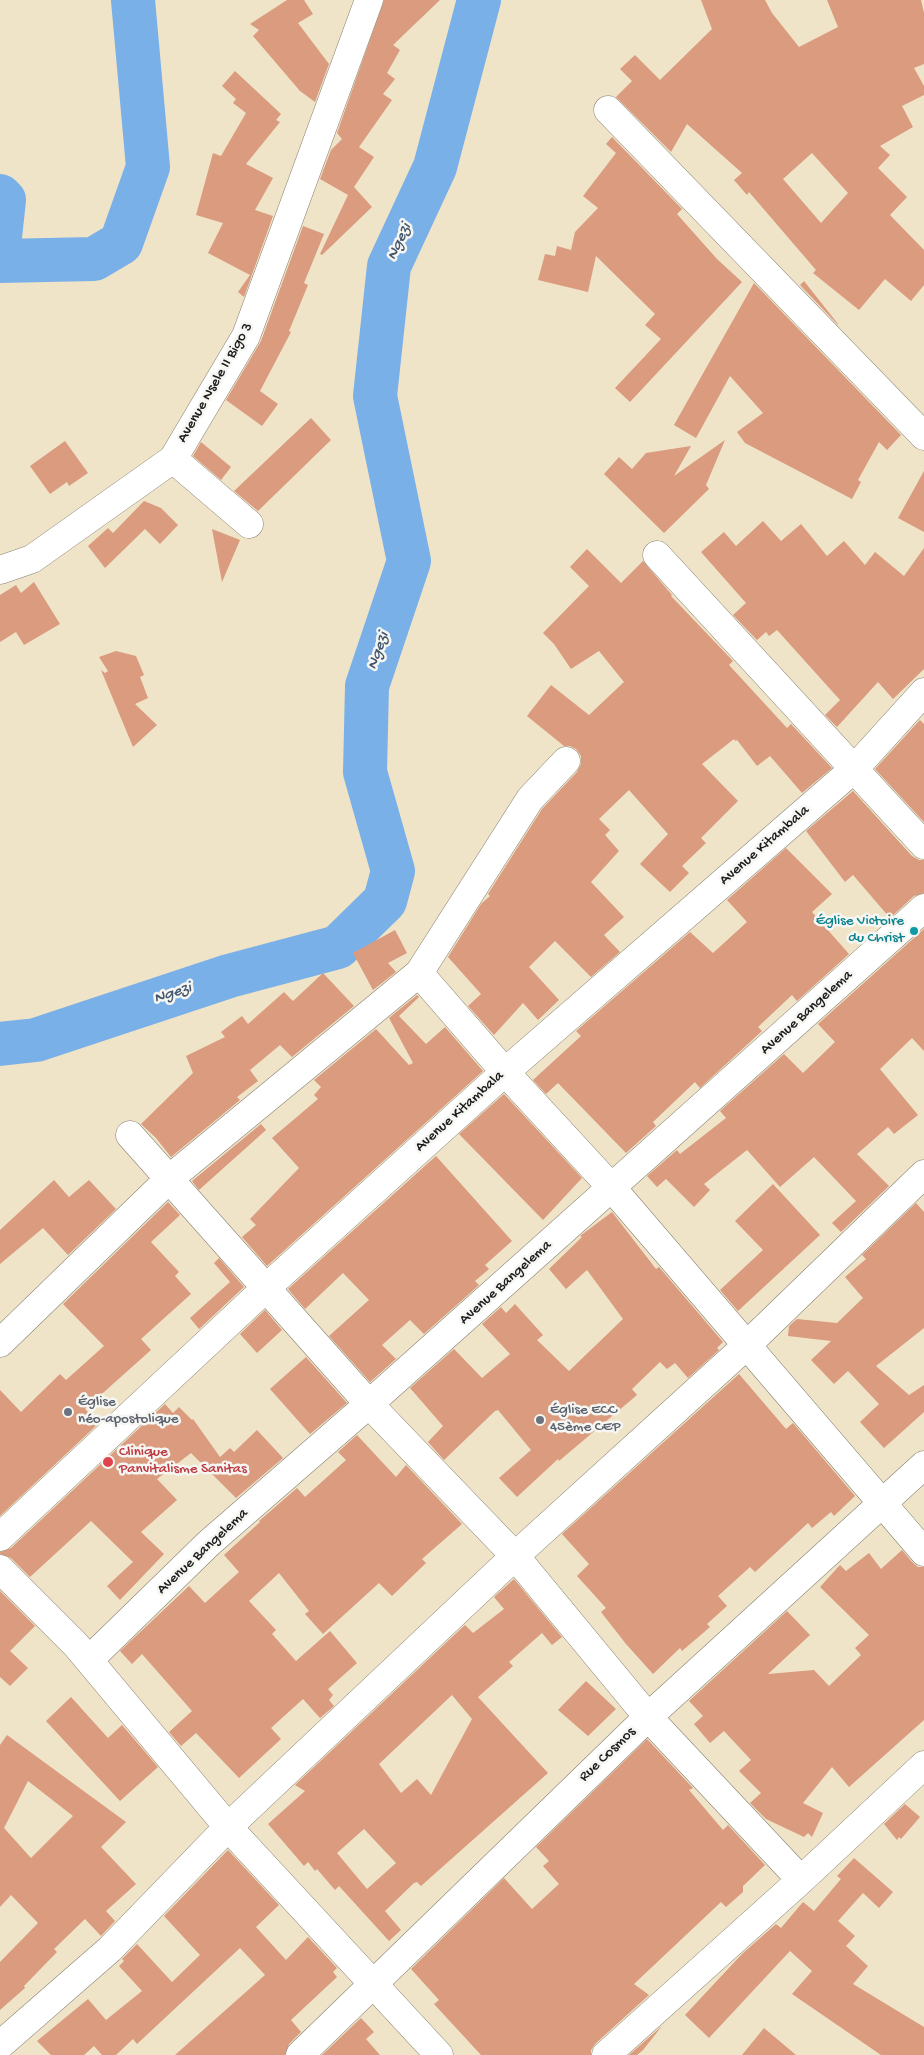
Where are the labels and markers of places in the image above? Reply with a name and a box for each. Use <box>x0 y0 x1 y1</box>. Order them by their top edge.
place label: Église Victoire du Christ <box>816 913 904 948</box>
marker: Église Victoire du Christ <box>908 925 920 937</box>
place label: Église néo-apostolique <box>78 1394 179 1429</box>
place label: Église ECC 45ème CEP <box>550 1402 620 1437</box>
marker: Église néo-apostolique <box>62 1406 74 1418</box>
marker: Église ECC 45ème CEP <box>534 1414 546 1426</box>
place label: Clinique Panvitalisme Sanitas <box>119 1444 247 1479</box>
marker: Clinique Panvitalisme Sanitas <box>101 1455 115 1469</box>

